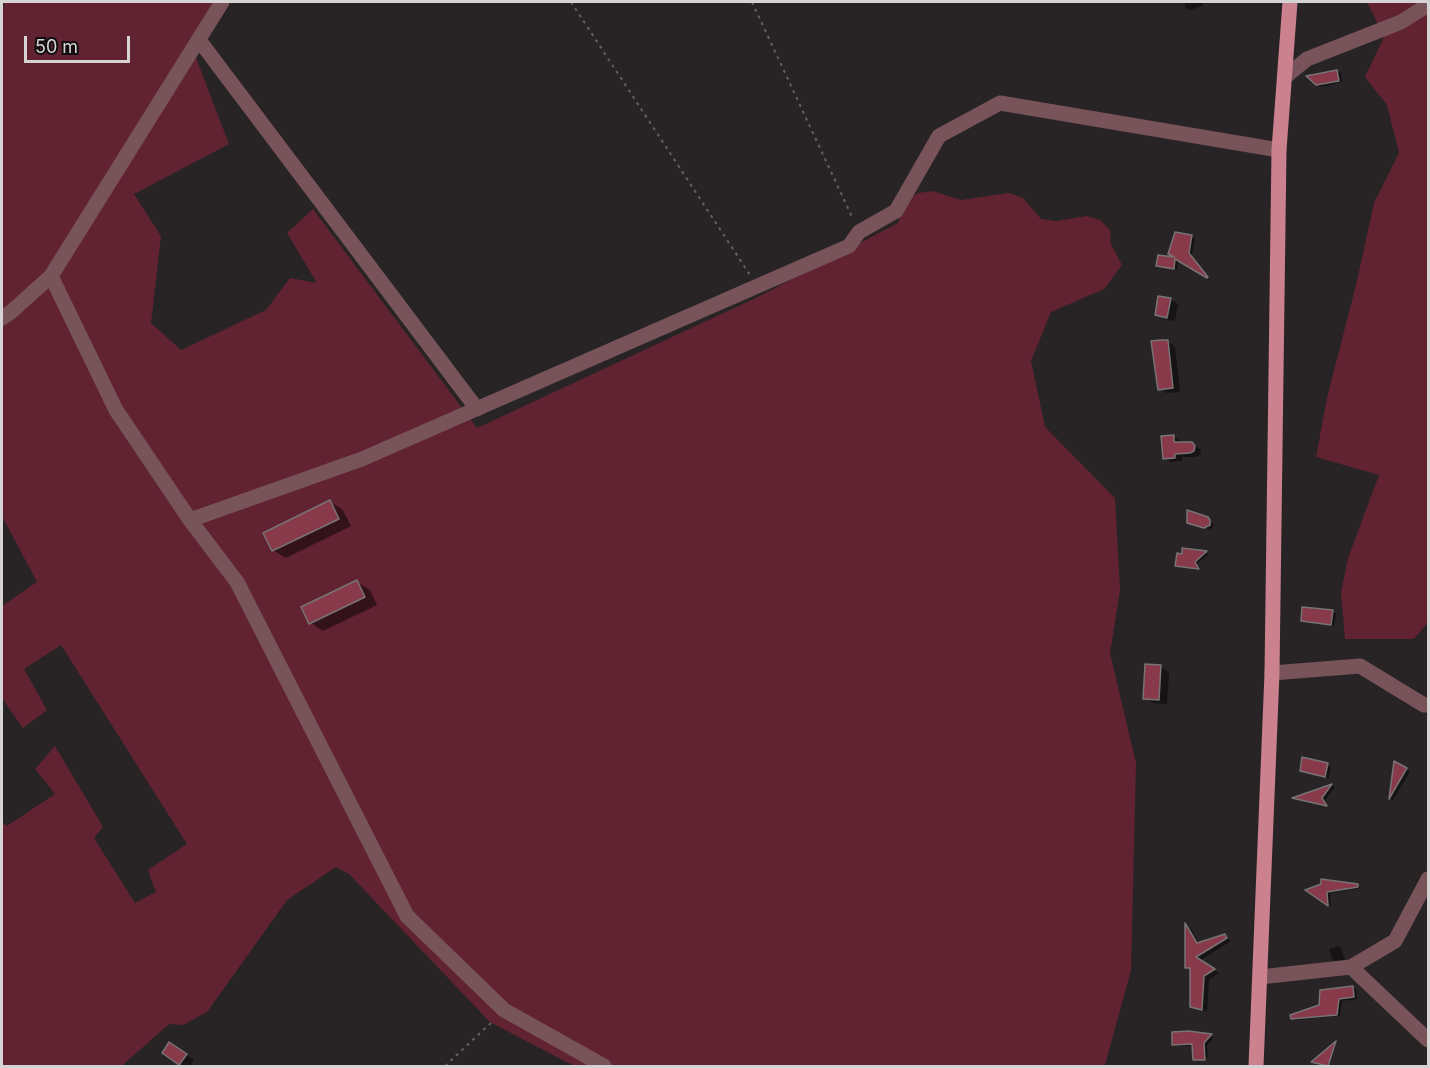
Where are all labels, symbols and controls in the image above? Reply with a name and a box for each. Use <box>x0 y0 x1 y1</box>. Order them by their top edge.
scale bar <box>27 24 134 62</box>
text: 50 m <box>35 36 78 57</box>

